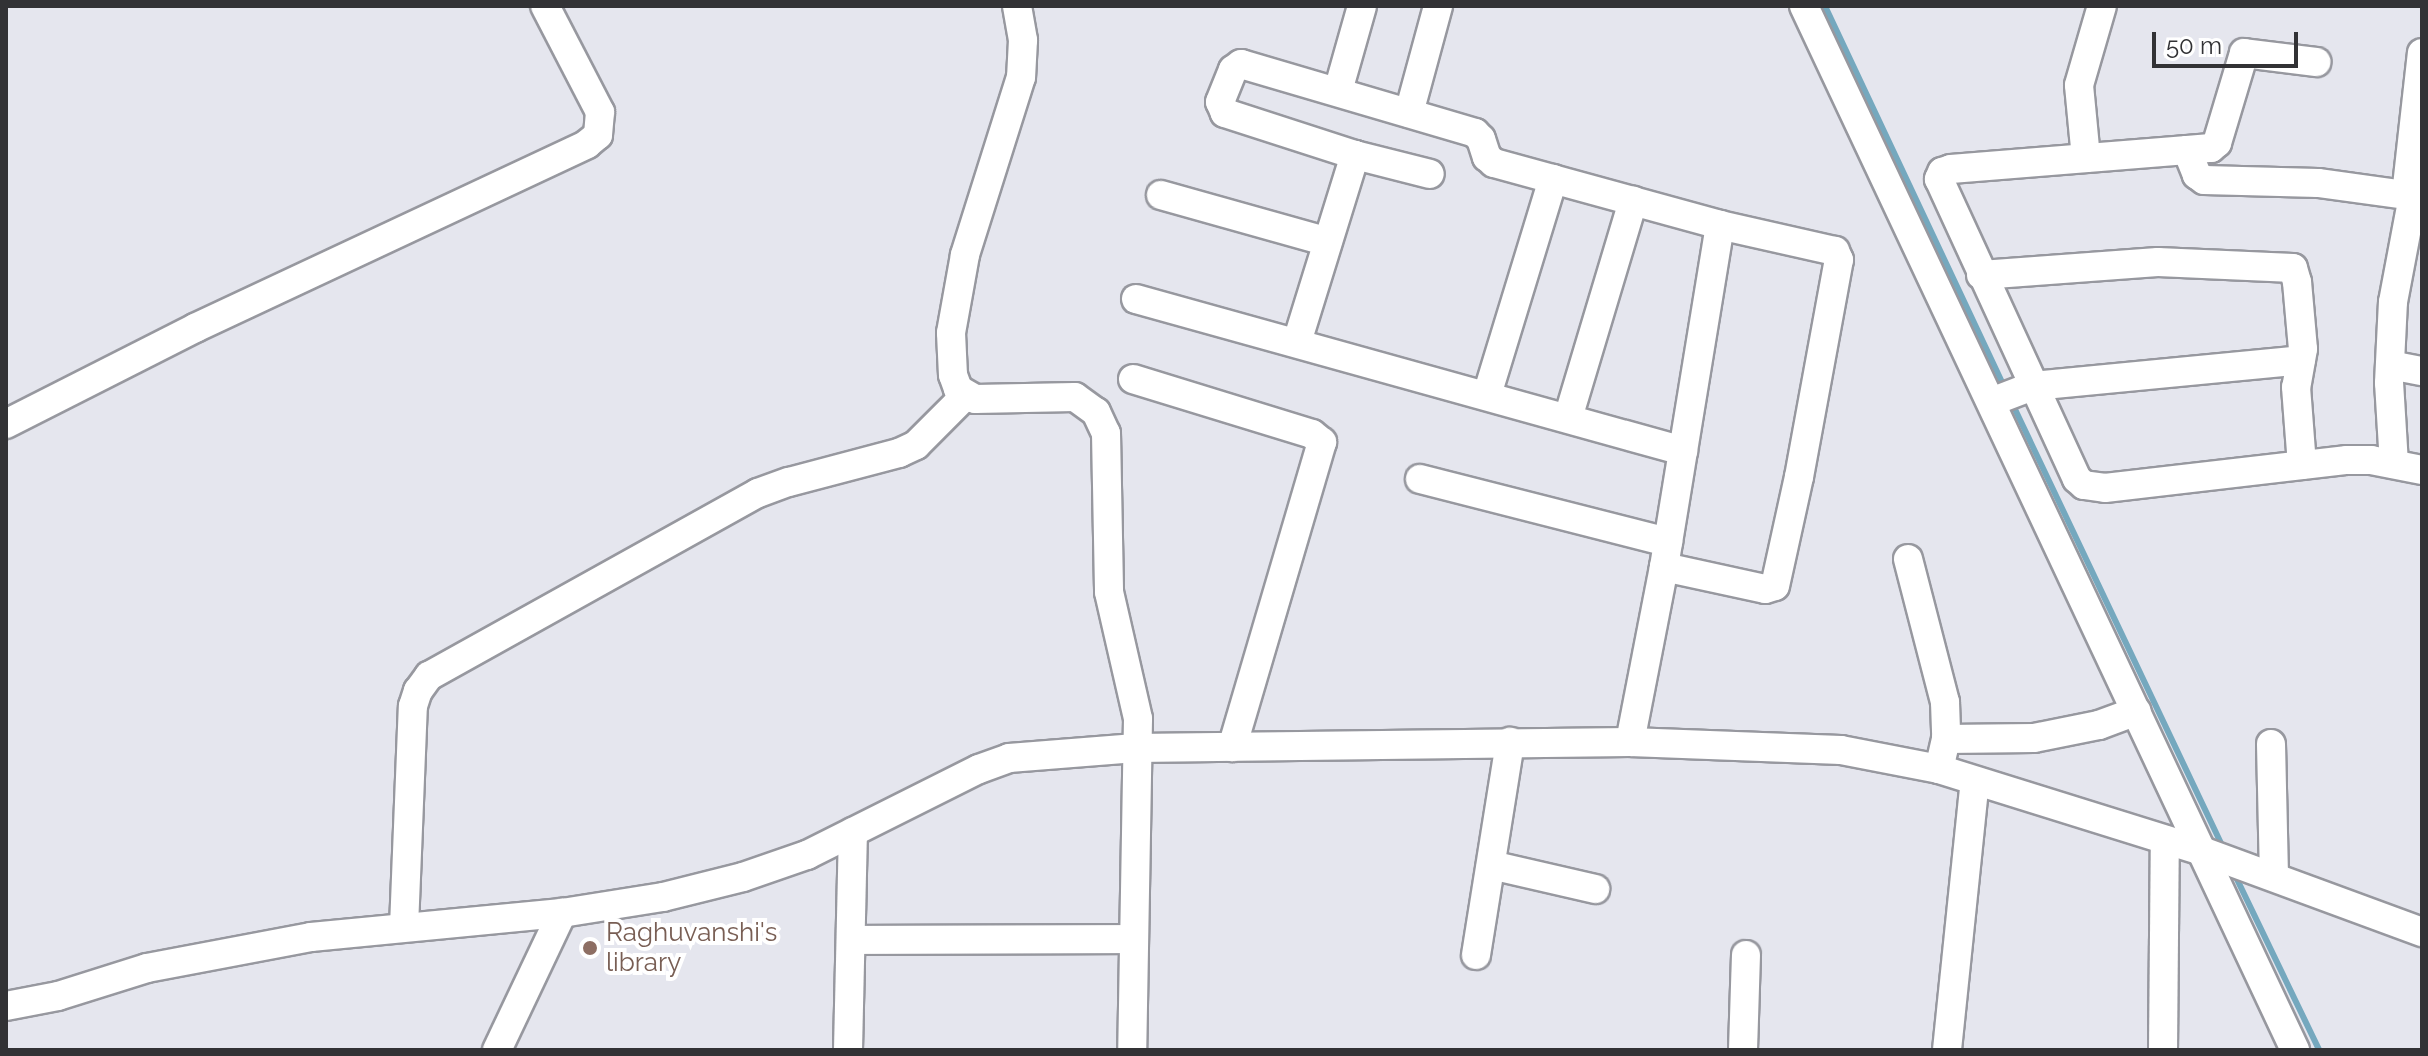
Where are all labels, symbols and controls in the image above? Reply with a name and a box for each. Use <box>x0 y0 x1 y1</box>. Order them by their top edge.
scale bar <box>2156 16 2302 66</box>
text: 50 m <box>2166 31 2222 60</box>
place label: Raghuvanshi's library <box>606 917 777 978</box>
marker: Raghuvanshi's library <box>581 939 599 957</box>

